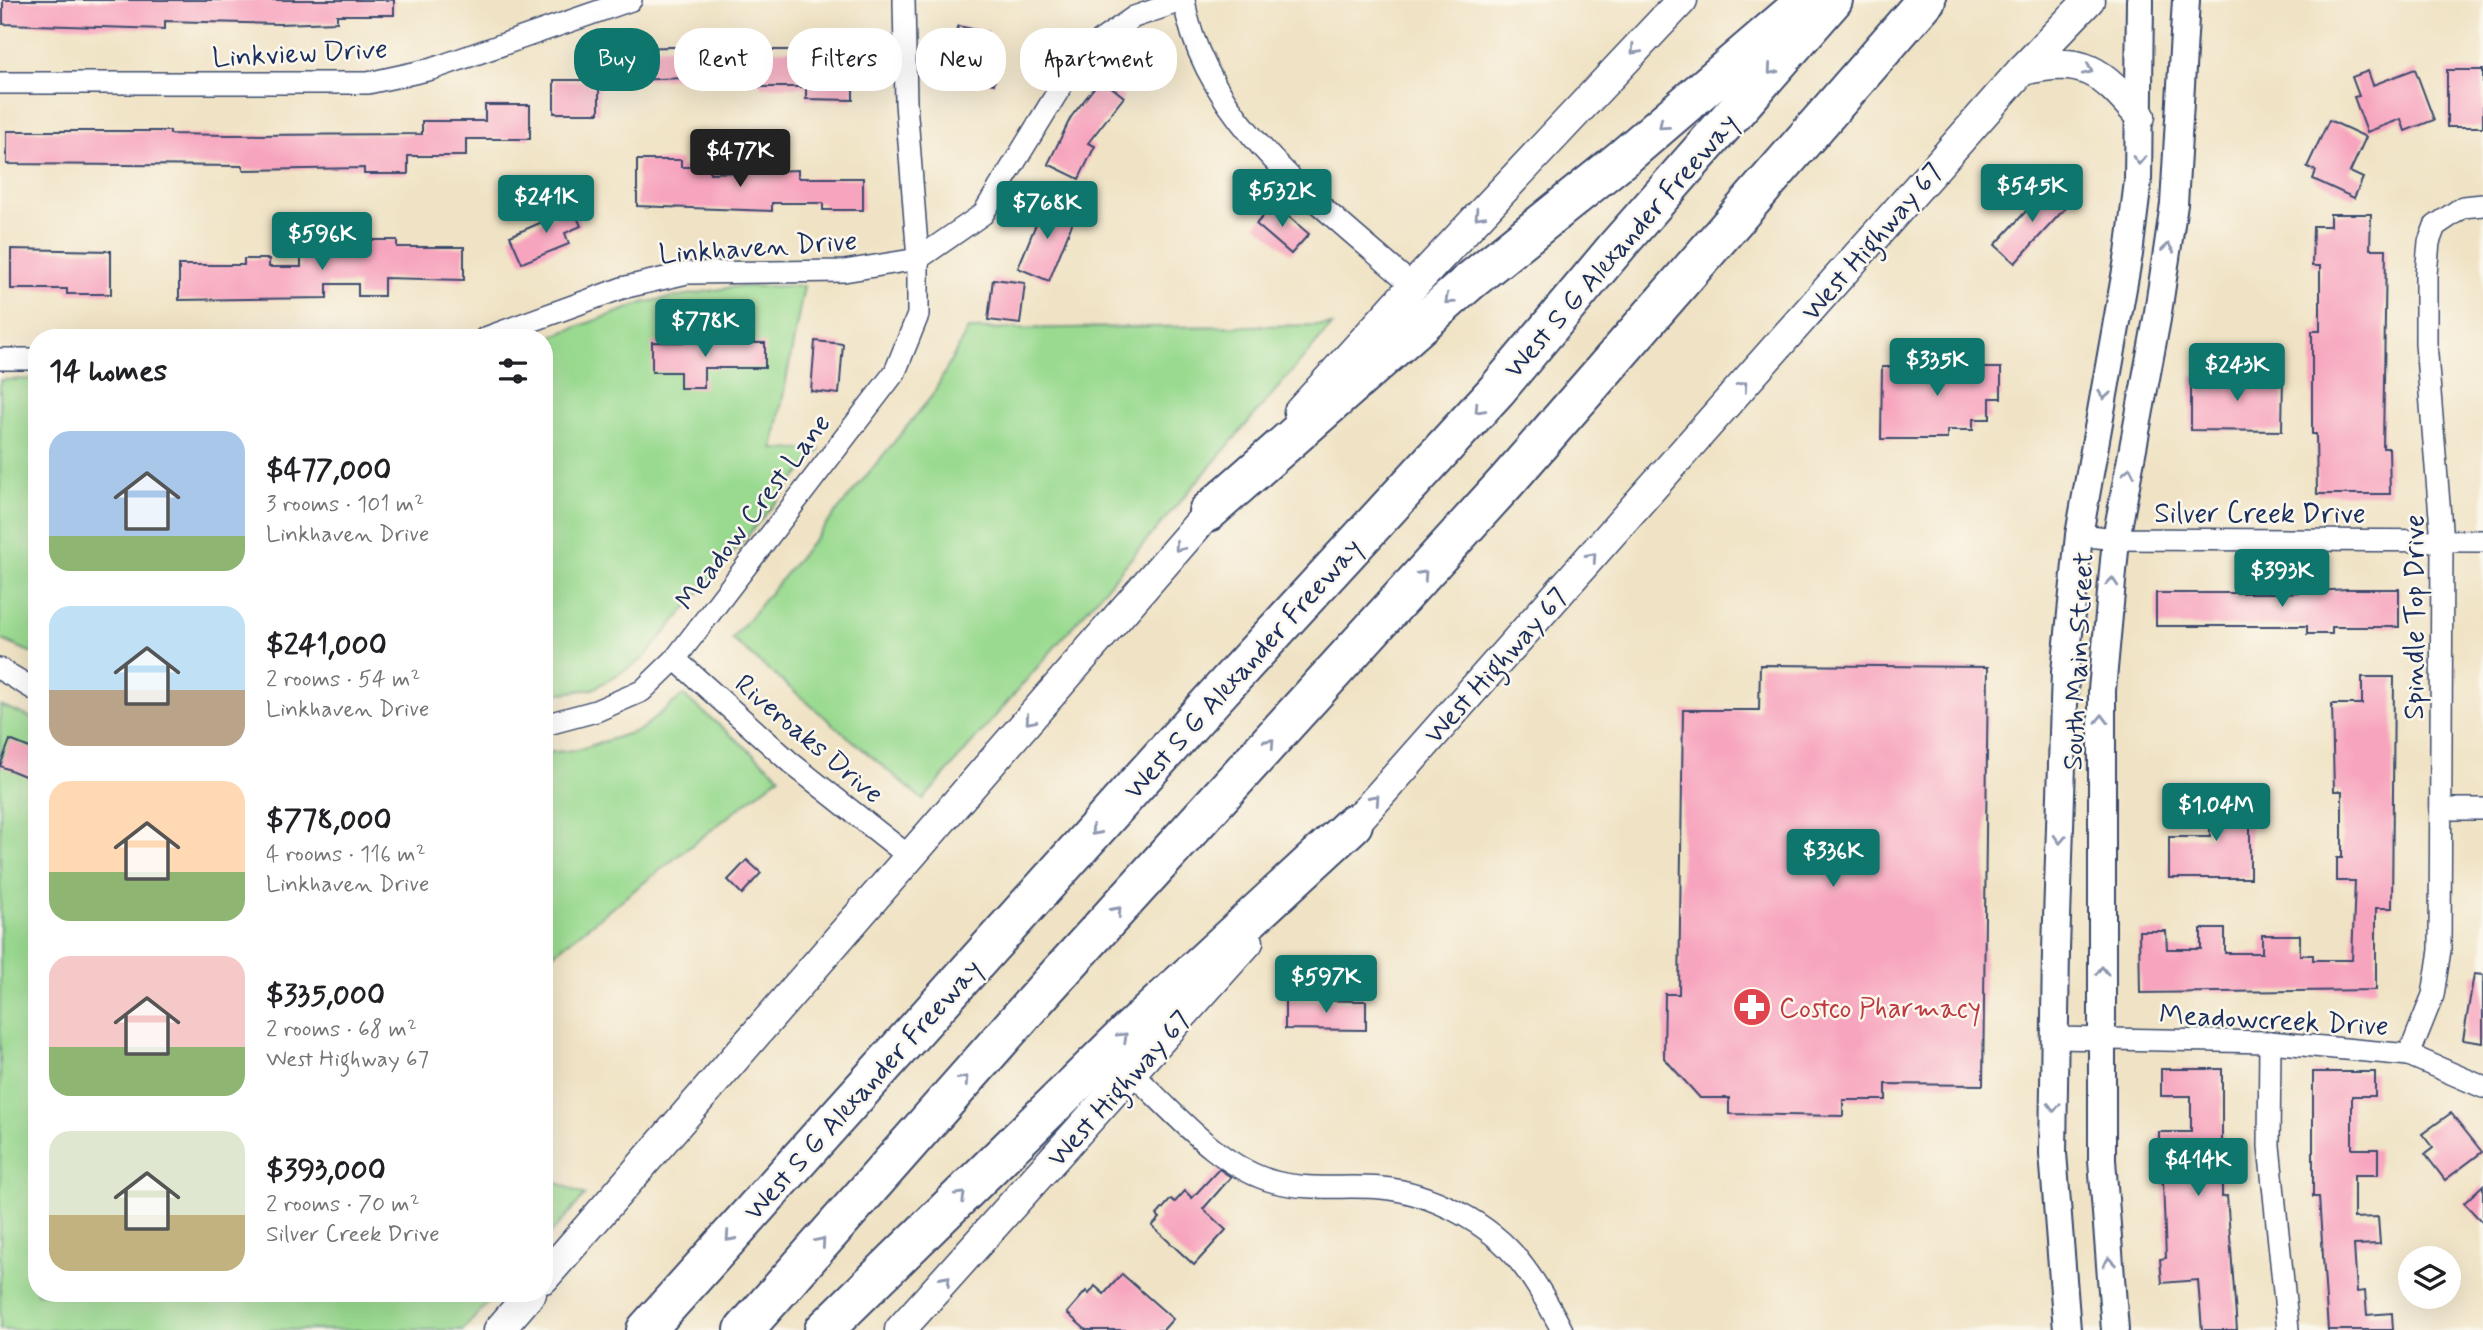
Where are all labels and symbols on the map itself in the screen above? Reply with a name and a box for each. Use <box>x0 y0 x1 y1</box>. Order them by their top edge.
street label: Linkview Drive <box>211 31 389 78</box>
one-way arrow <box>1631 42 1644 55</box>
one-way arrow <box>1768 62 1780 75</box>
one-way arrow <box>2081 62 2093 76</box>
street label: West S G Alexander Freeway <box>1496 106 1747 387</box>
one-way arrow <box>1658 117 1671 129</box>
pin: $477K <box>691 130 789 189</box>
one-way arrow <box>2131 155 2146 166</box>
street label: West Highway 67 <box>1794 156 1954 332</box>
pin: $545K <box>1983 164 2081 224</box>
pin: $532K <box>1233 170 1331 229</box>
pin: $241K <box>497 176 595 235</box>
pin: $768K <box>998 182 1096 241</box>
one-way arrow <box>1475 207 1488 220</box>
pin: $596K <box>273 212 371 272</box>
street label: Linkhaven Drive <box>658 223 859 274</box>
one-way arrow <box>2160 242 2175 254</box>
one-way arrow <box>1444 292 1457 304</box>
pin: $778K <box>656 300 754 359</box>
pin: $335K <box>1888 338 1986 398</box>
pin: $243K <box>2188 344 2286 403</box>
one-way arrow <box>1735 381 1747 394</box>
one-way arrow <box>2097 389 2112 401</box>
one-way arrow <box>1475 401 1487 414</box>
street label: Meadow Crest Lane <box>668 407 840 618</box>
one-way arrow <box>2120 466 2135 478</box>
street label: Silver Creek Drive <box>2154 496 2366 533</box>
street label: Spindle Top Drive <box>2397 514 2434 720</box>
street label: West S G Alexander Freeway <box>1116 531 1371 808</box>
one-way arrow <box>1175 539 1187 552</box>
pin: $393K <box>2233 550 2331 609</box>
street label: South Main Street <box>2055 551 2104 771</box>
one-way arrow <box>1584 552 1596 565</box>
one-way arrow <box>1415 570 1427 583</box>
one-way arrow <box>2104 576 2119 587</box>
street label: West Highway 67 <box>1417 580 1579 755</box>
street label: Riveroaks Drive <box>726 667 891 813</box>
one-way arrow <box>1026 711 1038 724</box>
one-way arrow <box>2094 713 2109 724</box>
one-way arrow <box>1262 738 1274 751</box>
pin: $1.04M <box>2159 784 2273 843</box>
one-way arrow <box>1367 795 1380 808</box>
one-way arrow <box>1090 822 1103 835</box>
pin: $336K <box>1784 830 1882 889</box>
one-way arrow <box>2053 833 2068 844</box>
one-way arrow <box>1108 906 1121 919</box>
street label: West S G Alexander Freeway <box>736 952 991 1229</box>
pin: $597K <box>1277 956 1375 1015</box>
one-way arrow <box>2095 965 2110 976</box>
pharmacy icon: Costco Pharmacy <box>1731 986 1773 1028</box>
place label: Costco Pharmacy <box>1779 991 1981 1028</box>
street label: Meadowcreek Drive <box>2158 997 2390 1046</box>
street label: West Highway 67 <box>1040 1003 1202 1178</box>
one-way arrow <box>1115 1033 1128 1046</box>
one-way arrow <box>956 1075 968 1088</box>
one-way arrow <box>2046 1102 2062 1112</box>
pin: $414K <box>2149 1138 2247 1198</box>
one-way arrow <box>952 1192 965 1205</box>
one-way arrow <box>725 1228 738 1241</box>
one-way arrow <box>813 1237 825 1250</box>
one-way arrow <box>2102 1256 2117 1267</box>
one-way arrow <box>938 1275 951 1288</box>

